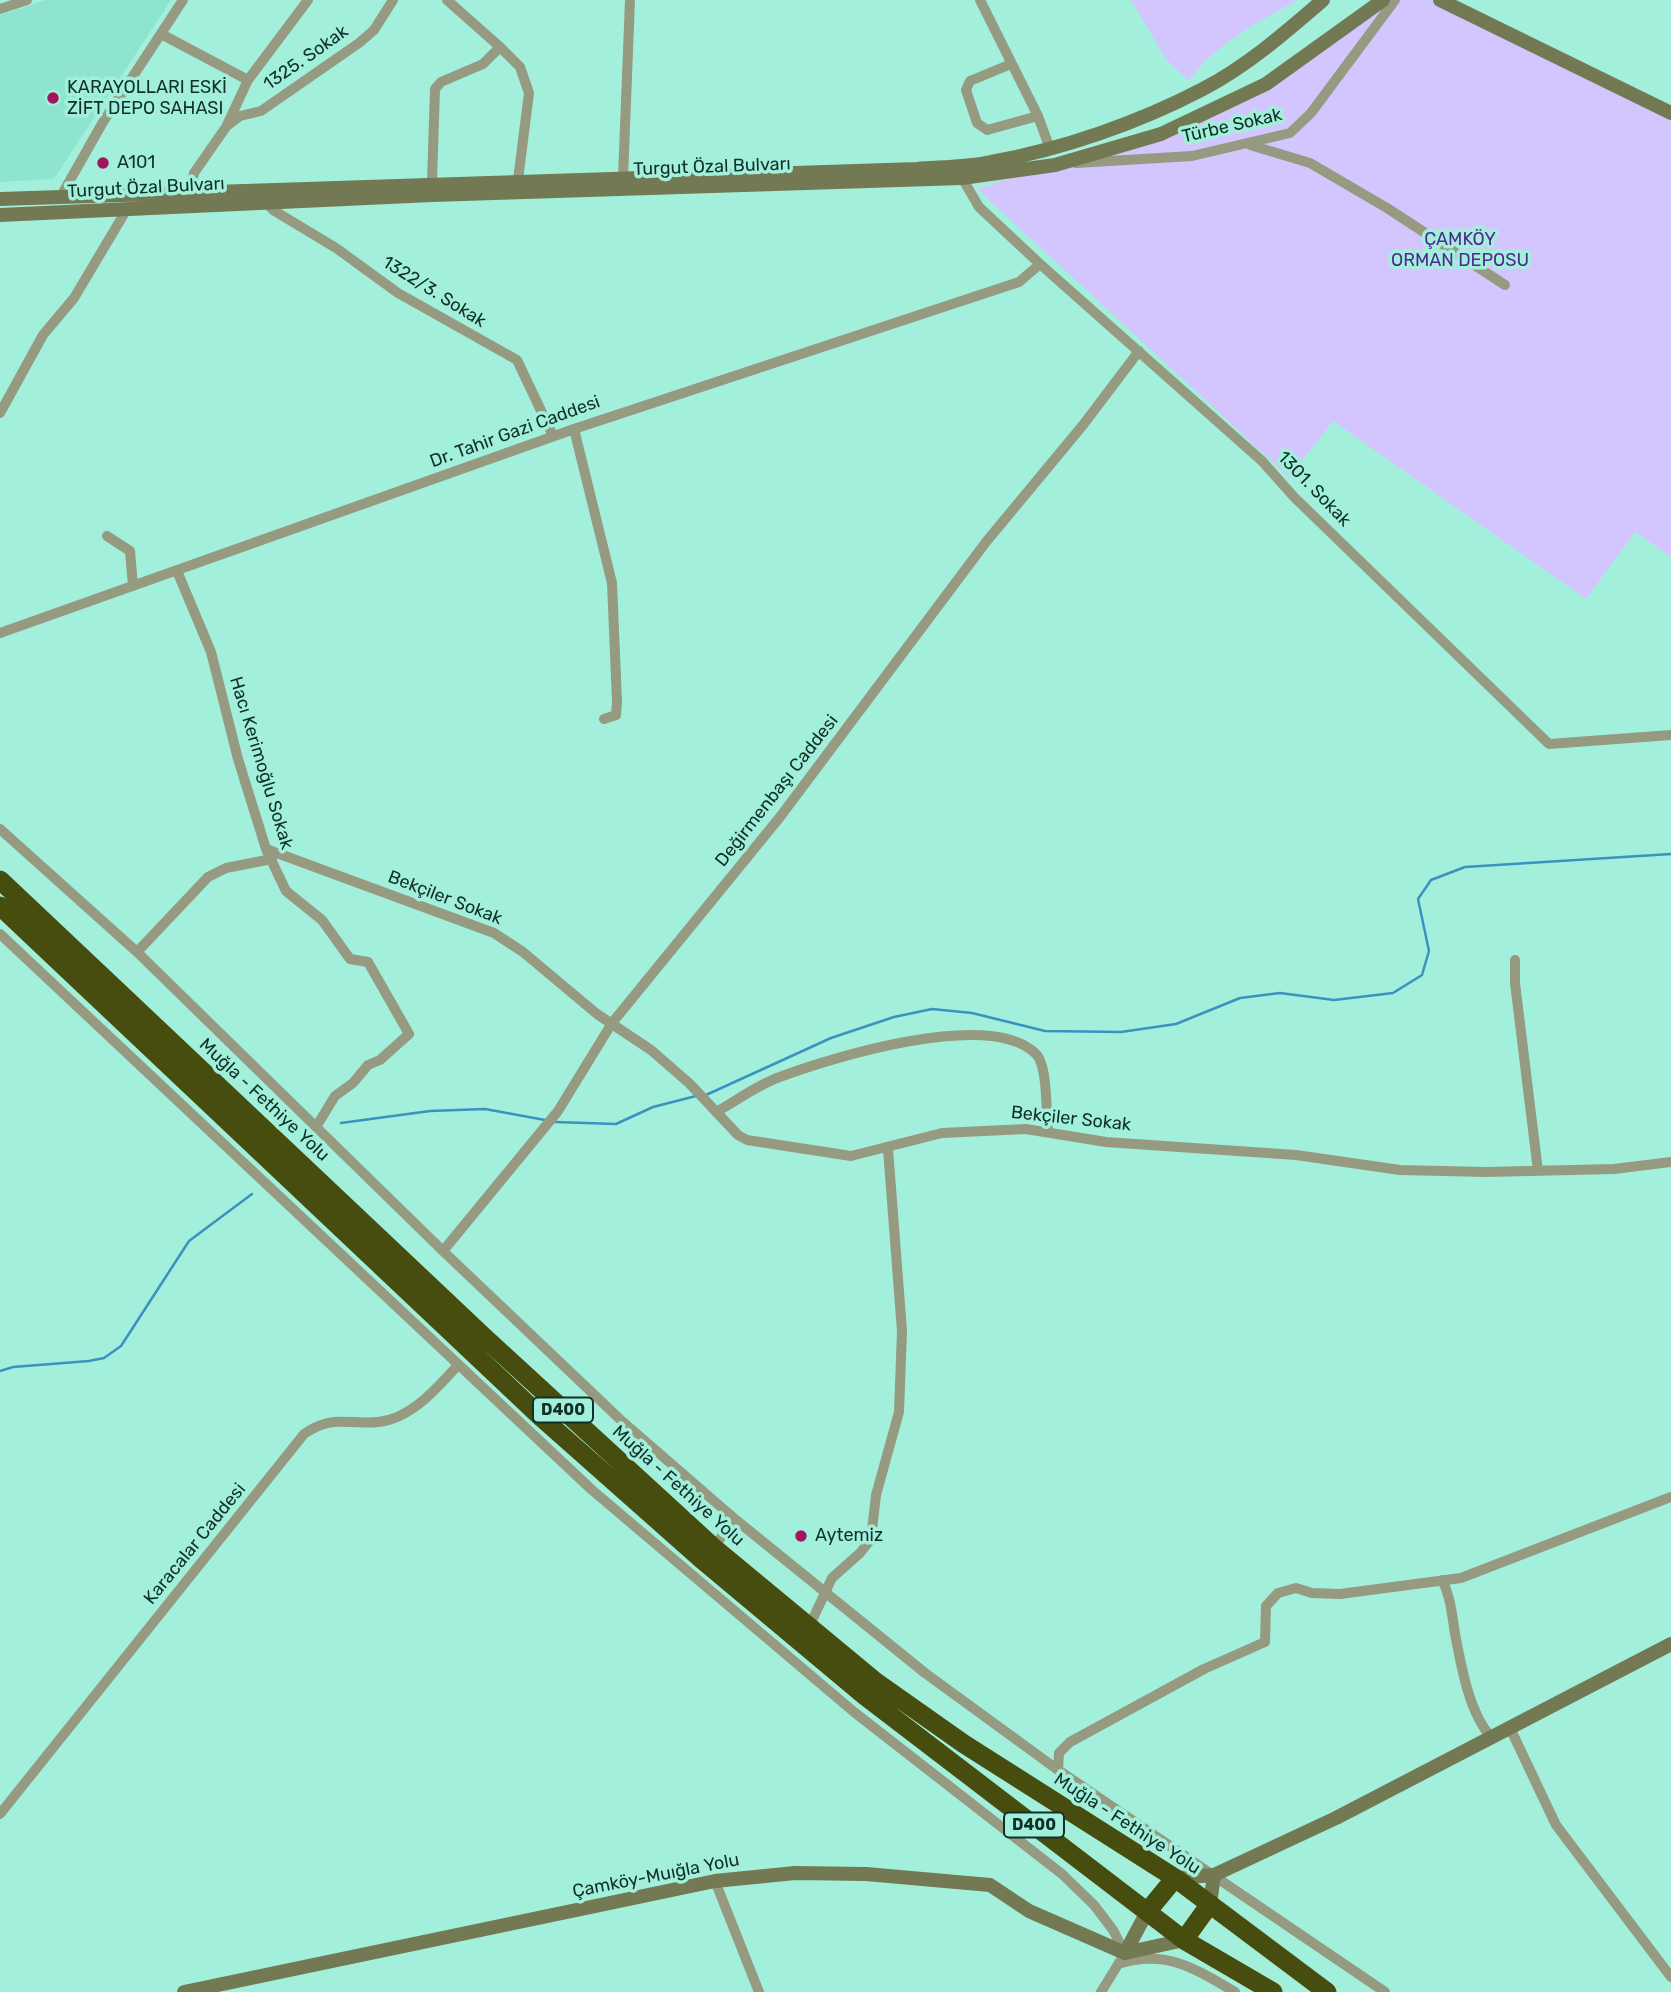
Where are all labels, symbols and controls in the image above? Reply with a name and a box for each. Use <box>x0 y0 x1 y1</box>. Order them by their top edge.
street label: 1325. Sokak <box>259 21 353 95</box>
place label: KARAYOLLARI ESKİ ZİFT DEPO SAHASI <box>67 77 227 119</box>
marker: KARAYOLLARI ESKİ ZİFT DEPO SAHASI <box>45 90 61 106</box>
street label: Türbe Sokak <box>1180 104 1284 148</box>
place label: A101 <box>117 152 155 174</box>
street label: Turgut Özal Bulvarı <box>633 153 791 181</box>
marker: A101 <box>95 155 111 171</box>
street label: Turgut Özal Bulvarı <box>67 173 225 203</box>
park label: ÇAMKÖY ORMAN DEPOSU <box>1391 229 1529 272</box>
street label: 1322/3. Sokak <box>378 252 490 332</box>
street label: Dr. Tahir Gazi Caddesi <box>427 391 603 473</box>
street label: 1301. Sokak <box>1273 447 1355 531</box>
street label: Hacı Kerimoğlu Sokak <box>224 674 298 852</box>
street label: Değirmenbaşı Caddesi <box>711 711 843 871</box>
street label: Bekçiler Sokak <box>385 866 505 930</box>
street label: Muğla - Fethiye Yolu <box>194 1034 334 1166</box>
street label: Bekçiler Sokak <box>1010 1102 1132 1136</box>
road number: D400 <box>533 1398 593 1422</box>
street label: Muğla - Fethiye Yolu <box>608 1421 748 1551</box>
street label: Karacalar Caddesi <box>140 1479 250 1609</box>
place label: Aytemiz <box>815 1525 883 1547</box>
marker: Aytemiz <box>793 1528 809 1544</box>
street label: Muğla - Fethiye Yolu <box>1050 1769 1204 1879</box>
road number: D400 <box>1004 1812 1064 1838</box>
street label: Çamköy-Muığla Yolu <box>571 1849 741 1903</box>

